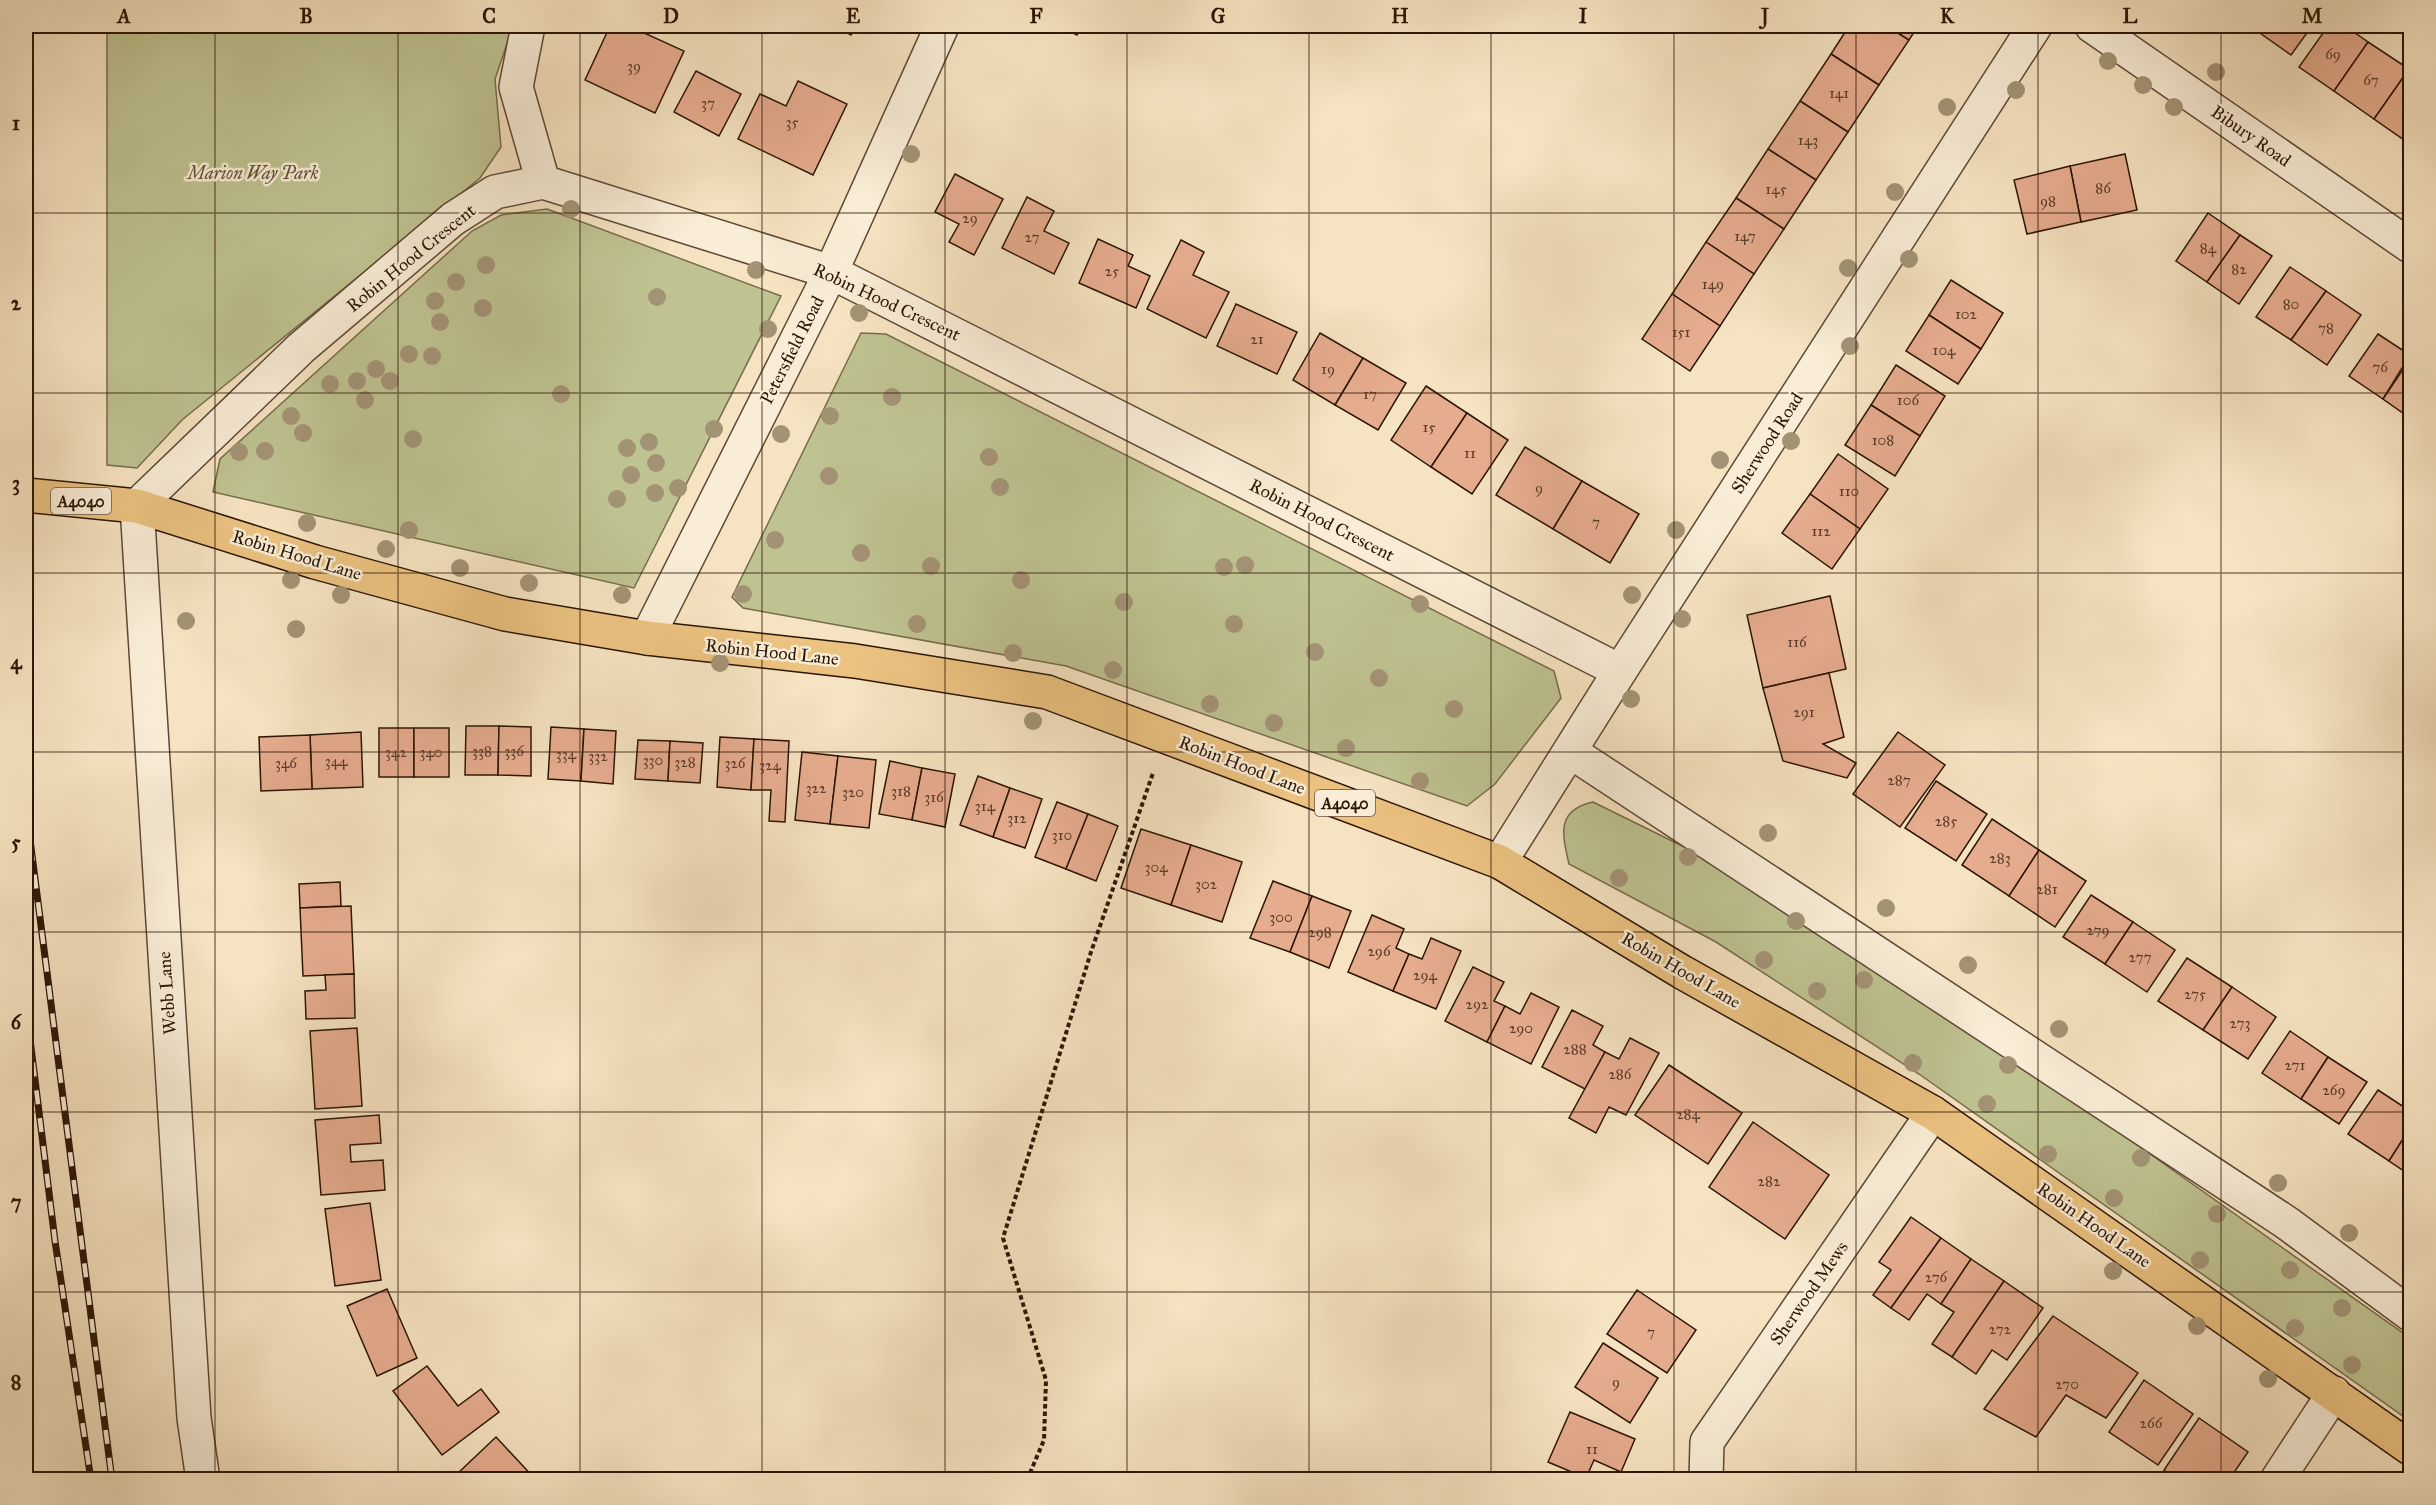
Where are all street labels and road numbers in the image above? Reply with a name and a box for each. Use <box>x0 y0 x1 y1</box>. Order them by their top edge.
street label: Bibury Road <box>2207 100 2295 172</box>
street label: Robin Hood Crescent <box>342 199 480 317</box>
street label: Robin Hood Crescent <box>810 258 965 346</box>
street label: Petersfield Road <box>755 292 829 408</box>
street label: Sherwood Road <box>1726 388 1808 498</box>
street label: Robin Hood Crescent <box>1246 474 1399 566</box>
road number: A4040 <box>51 488 111 514</box>
street label: Robin Hood Lane <box>230 525 364 585</box>
street label: Robin Hood Lane <box>704 634 840 670</box>
street label: Robin Hood Lane <box>1176 731 1308 799</box>
road number: A4040 <box>1315 790 1375 816</box>
street label: Robin Hood Lane <box>1618 927 1744 1013</box>
street label: Webb Lane <box>153 951 181 1035</box>
street label: Robin Hood Lane <box>2033 1178 2155 1272</box>
street label: Sherwood Mews <box>1765 1237 1853 1349</box>

